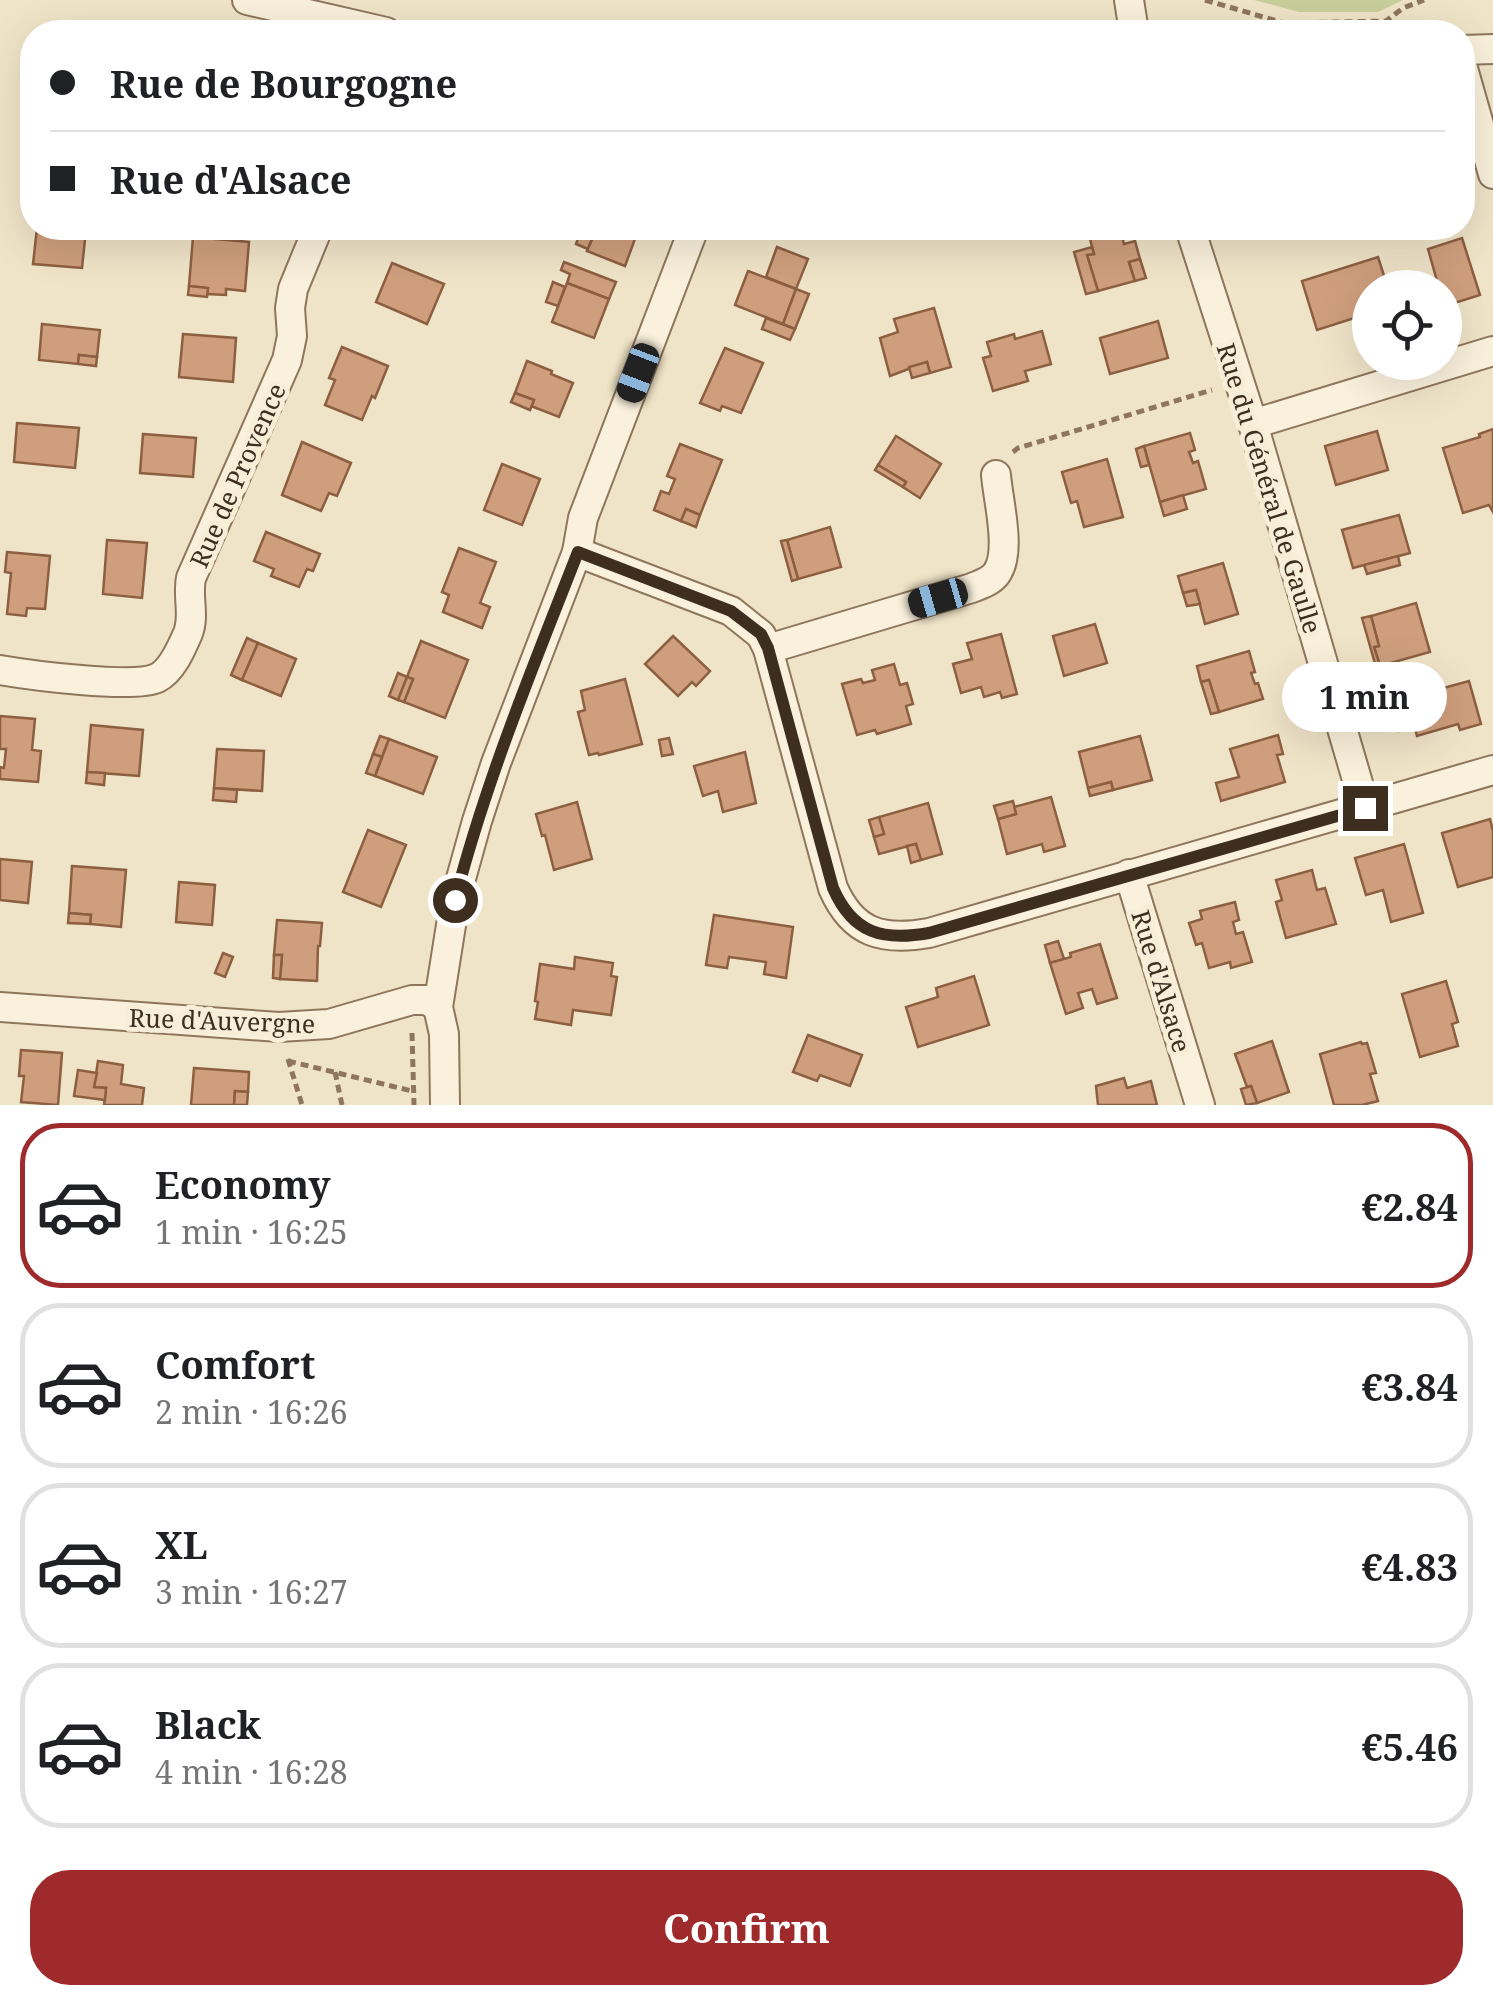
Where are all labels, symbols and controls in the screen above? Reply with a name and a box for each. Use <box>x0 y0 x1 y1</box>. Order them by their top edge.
text: Rue de Bourgogne <box>110 57 457 109</box>
text: Rue d'Alsace <box>110 153 352 205</box>
map controls <box>1352 270 1462 380</box>
button: locate <box>1352 270 1462 380</box>
street label: Rue du Général de Gaulle <box>1210 339 1330 637</box>
car <box>613 340 663 406</box>
street label: Rue de Provence <box>181 377 293 573</box>
car <box>905 575 971 621</box>
callout: 1 min <box>1282 663 1448 733</box>
text: 1 min <box>1319 675 1410 718</box>
route end <box>1343 786 1388 831</box>
route start <box>433 878 478 923</box>
street label: Rue d'Alsace <box>1124 906 1200 1056</box>
street label: Rue d'Auvergne <box>128 1000 316 1040</box>
text: Economy <box>155 1158 331 1210</box>
icon: car <box>35 1161 125 1251</box>
text: €2.84 <box>1361 1180 1458 1232</box>
text: 1 min · 16:25 <box>155 1210 348 1253</box>
text: Comfort <box>155 1338 315 1390</box>
icon: car <box>35 1341 125 1431</box>
text: €3.84 <box>1361 1360 1458 1412</box>
text: 2 min · 16:26 <box>155 1390 348 1433</box>
text: XL <box>155 1518 208 1570</box>
icon: car <box>35 1521 125 1611</box>
text: €4.83 <box>1361 1540 1458 1592</box>
text: 3 min · 16:27 <box>155 1570 348 1613</box>
text: Black <box>155 1698 261 1750</box>
icon: car <box>35 1701 125 1791</box>
text: €5.46 <box>1361 1720 1458 1772</box>
text: 4 min · 16:28 <box>155 1750 348 1793</box>
button: Confirm <box>30 1870 1463 1985</box>

